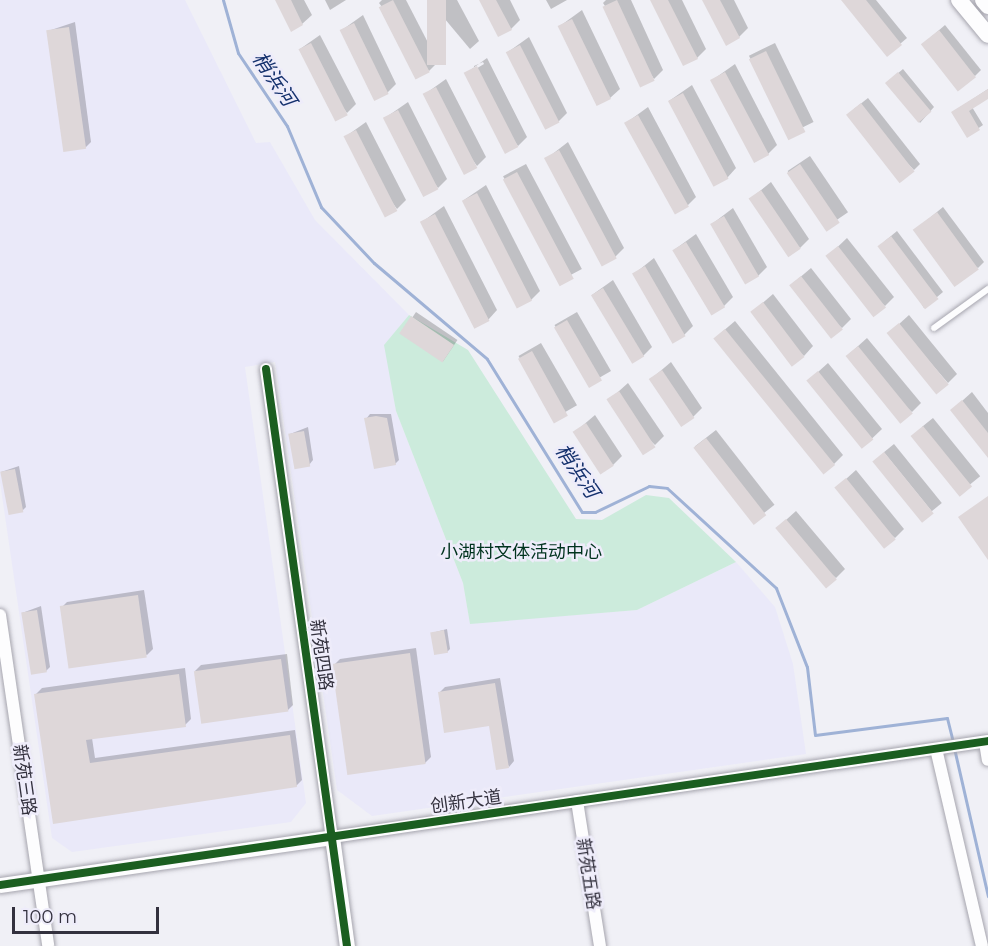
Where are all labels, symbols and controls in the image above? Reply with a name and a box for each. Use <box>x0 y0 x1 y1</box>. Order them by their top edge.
water label: 梢浜河 <box>247 47 301 111</box>
water label: 梢浜河 <box>550 439 604 503</box>
park label: 小湖村文体活动中心 <box>440 541 602 563</box>
street label: 新苑四路 <box>305 618 337 692</box>
street label: 新苑三路 <box>8 743 40 817</box>
street label: 创新大道 <box>429 786 503 818</box>
street label: 新苑五路 <box>572 837 604 911</box>
scale bar <box>15 895 162 933</box>
text: 100 m <box>23 906 77 928</box>

